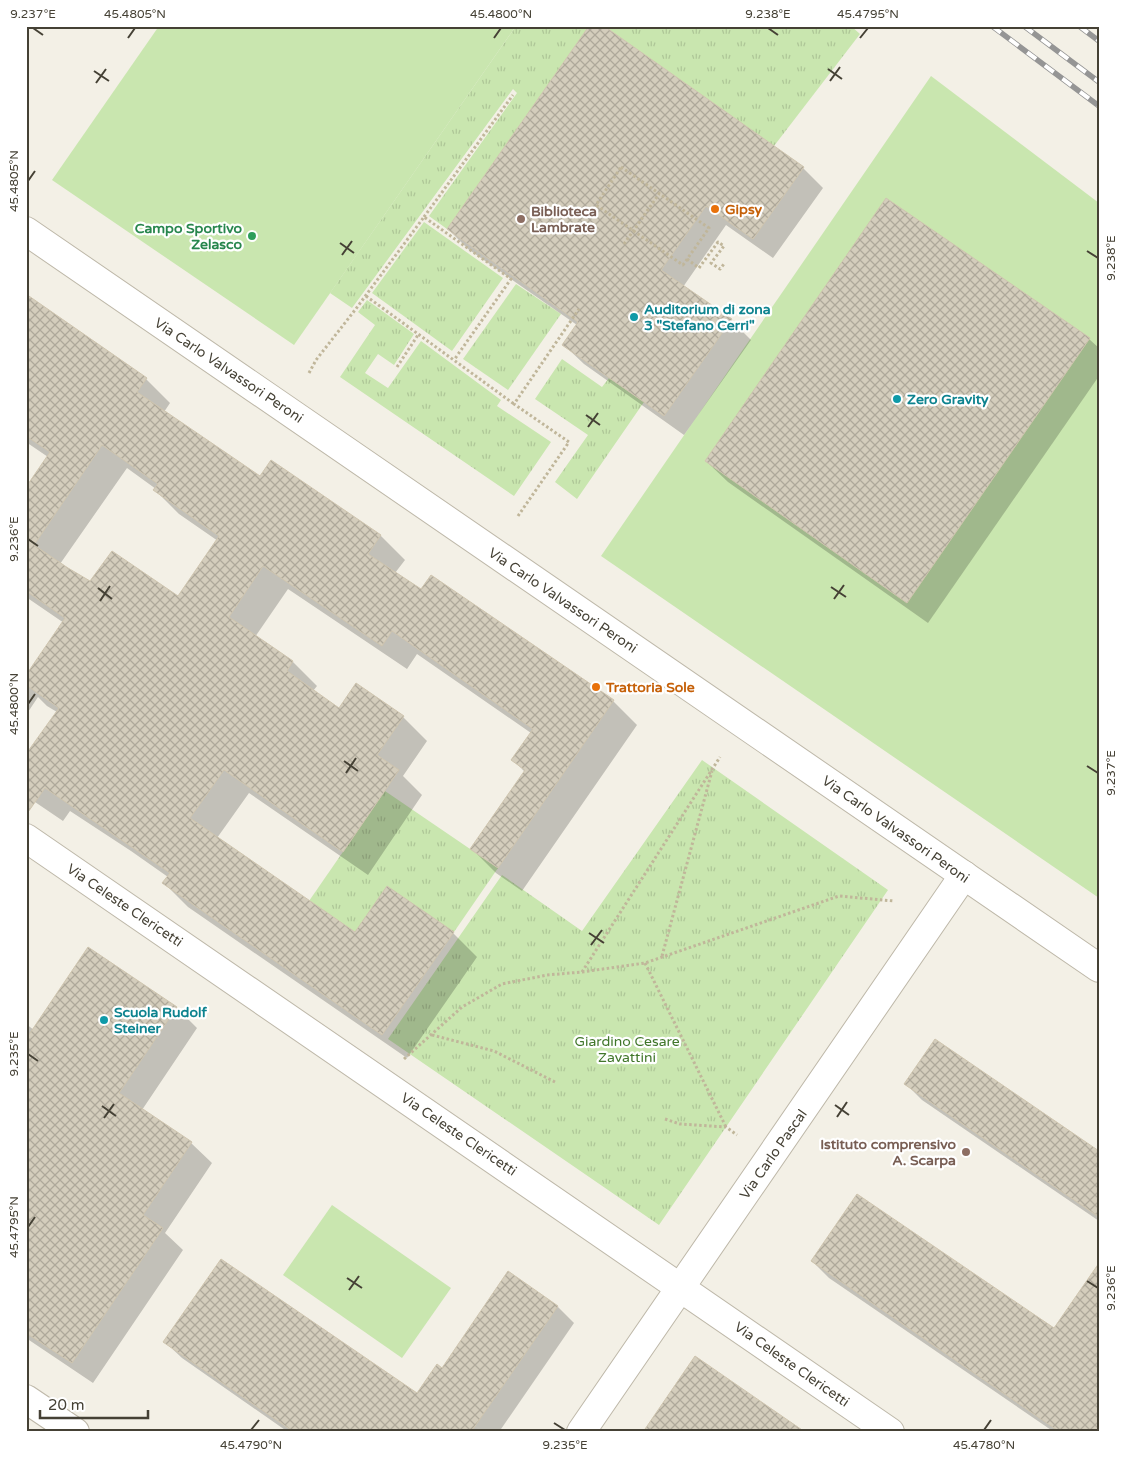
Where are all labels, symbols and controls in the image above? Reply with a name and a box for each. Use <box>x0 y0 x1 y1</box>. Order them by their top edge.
text: 9.237°E <box>10 7 56 21</box>
text: 45.4805°N <box>104 7 166 21</box>
text: 45.4800°N <box>470 7 532 21</box>
text: 9.238°E <box>745 7 791 21</box>
text: 45.4795°N <box>837 7 899 21</box>
text: 45.4805°N <box>7 150 21 212</box>
place label: Gipsy <box>725 201 763 218</box>
place label: Biblioteca Lambrate <box>531 203 597 236</box>
marker: Gipsy <box>709 203 721 215</box>
marker: Biblioteca Lambrate <box>515 213 527 225</box>
place label: Campo Sportivo Zelasco <box>135 220 242 253</box>
marker: Campo Sportivo Zelasco <box>246 230 258 242</box>
text: 9.238°E <box>1104 235 1118 281</box>
place label: Auditorium di zona 3 "Stefano Cerri" <box>644 301 771 334</box>
marker: Auditorium di zona 3 "Stefano Cerri" <box>628 311 640 323</box>
street label: Via Carlo Valvassori Peroni <box>151 314 306 427</box>
place label: Zero Gravity <box>907 391 989 408</box>
marker: Zero Gravity <box>891 393 903 405</box>
text: 9.236°E <box>7 516 21 562</box>
street label: Via Carlo Valvassori Peroni <box>485 544 640 657</box>
text: 45.4800°N <box>7 673 21 735</box>
place label: Trattoria Sole <box>605 679 695 696</box>
marker: Trattoria Sole <box>590 681 602 693</box>
text: 9.237°E <box>1104 750 1118 796</box>
street label: Via Carlo Valvassori Peroni <box>819 772 973 887</box>
street label: Via Celeste Clericetti <box>63 860 186 951</box>
place label: Scuola Rudolf Steiner <box>114 1004 207 1037</box>
marker: Scuola Rudolf Steiner <box>98 1014 110 1026</box>
text: 9.235°E <box>7 1031 21 1077</box>
park label: Giardino Cesare Zavattini <box>574 1033 680 1066</box>
street label: Via Celeste Clericetti <box>397 1089 520 1180</box>
street label: Via Carlo Pascal <box>736 1106 811 1202</box>
place label: Istituto comprensivo A. Scarpa <box>820 1136 956 1169</box>
marker: Istituto comprensivo A. Scarpa <box>960 1146 972 1158</box>
text: 45.4795°N <box>7 1196 21 1258</box>
text: 9.236°E <box>1104 1265 1118 1311</box>
street label: Via Celeste Clericetti <box>731 1318 852 1410</box>
scale bar <box>40 1388 148 1420</box>
text: 20 m <box>48 1396 85 1414</box>
text: 45.4790°N <box>220 1438 282 1452</box>
text: 9.235°E <box>542 1438 588 1452</box>
text: 45.4780°N <box>953 1438 1015 1452</box>

